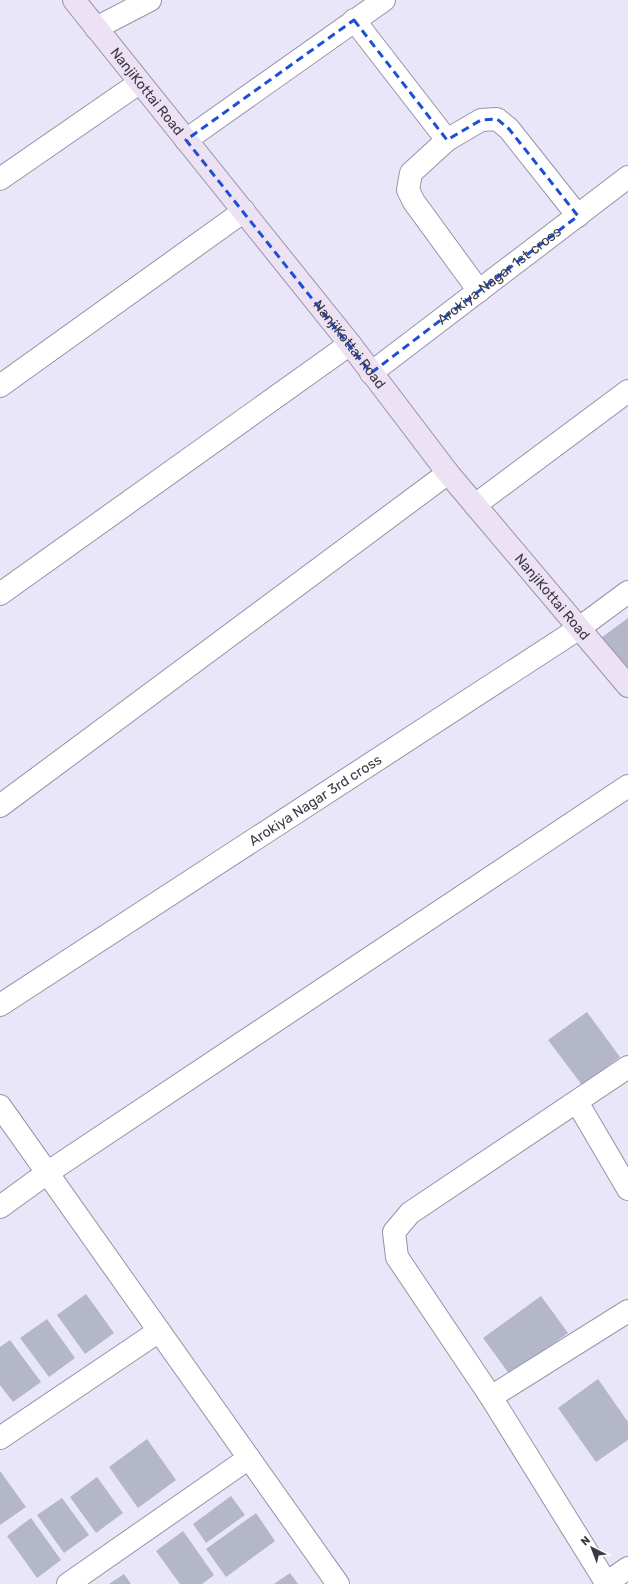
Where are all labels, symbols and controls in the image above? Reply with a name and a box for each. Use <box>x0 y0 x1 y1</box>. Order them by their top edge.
street label: NanjiKottai Road <box>107 44 187 139</box>
street label: Arokiya Nagar 1st cross <box>434 223 565 328</box>
street label: NanjiKottai Road <box>309 297 389 392</box>
street label: NanjiKottai Road <box>511 550 593 644</box>
street label: Arokiya Nagar 3rd cross <box>246 751 385 850</box>
north arrow <box>572 1528 612 1568</box>
text: N <box>578 1533 593 1548</box>

